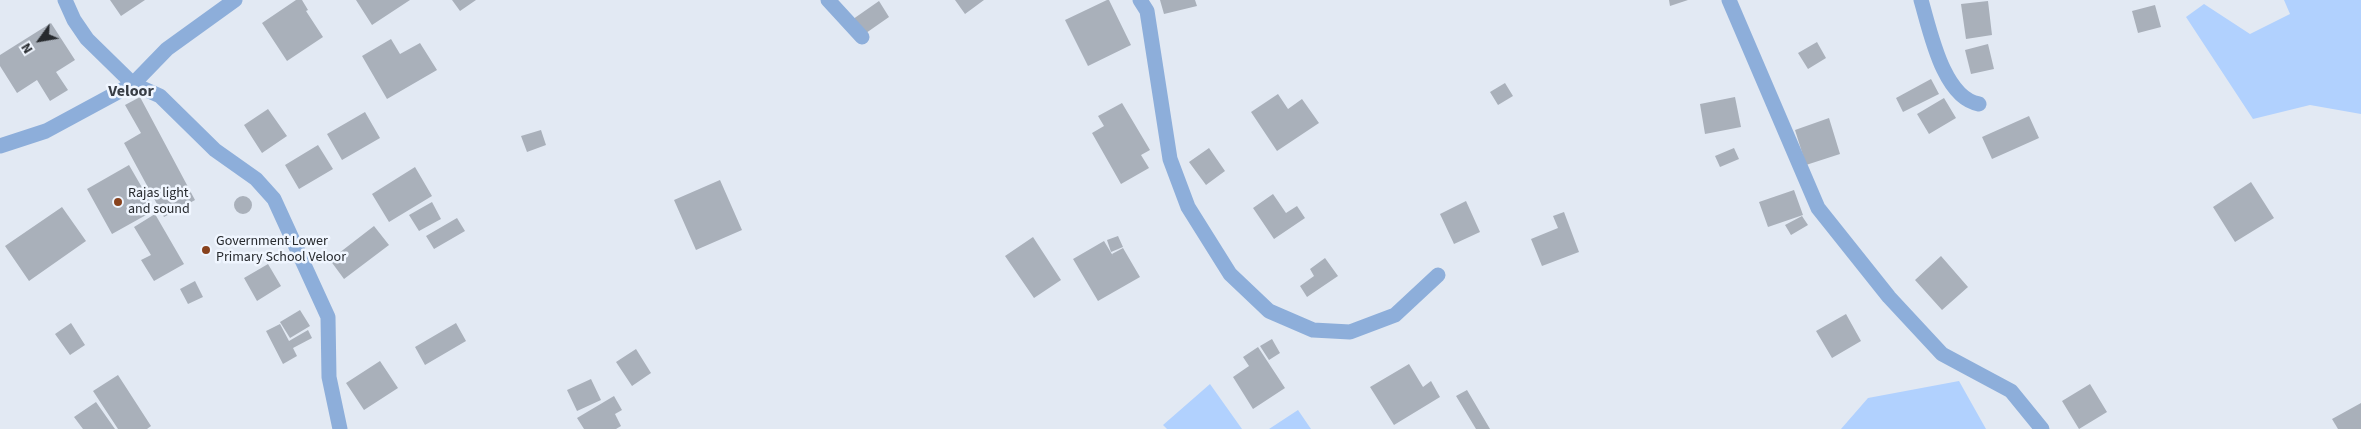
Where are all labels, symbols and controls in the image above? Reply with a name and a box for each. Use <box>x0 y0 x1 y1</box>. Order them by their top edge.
north arrow <box>15 15 65 65</box>
text: N <box>16 39 38 57</box>
district label: Veloor <box>108 82 154 102</box>
place label: Rajas light and sound <box>128 186 190 218</box>
marker: Rajas light and sound <box>112 196 124 208</box>
place label: Government Lower Primary School Veloor <box>216 234 346 266</box>
marker: Government Lower Primary School Veloor <box>200 244 212 256</box>

